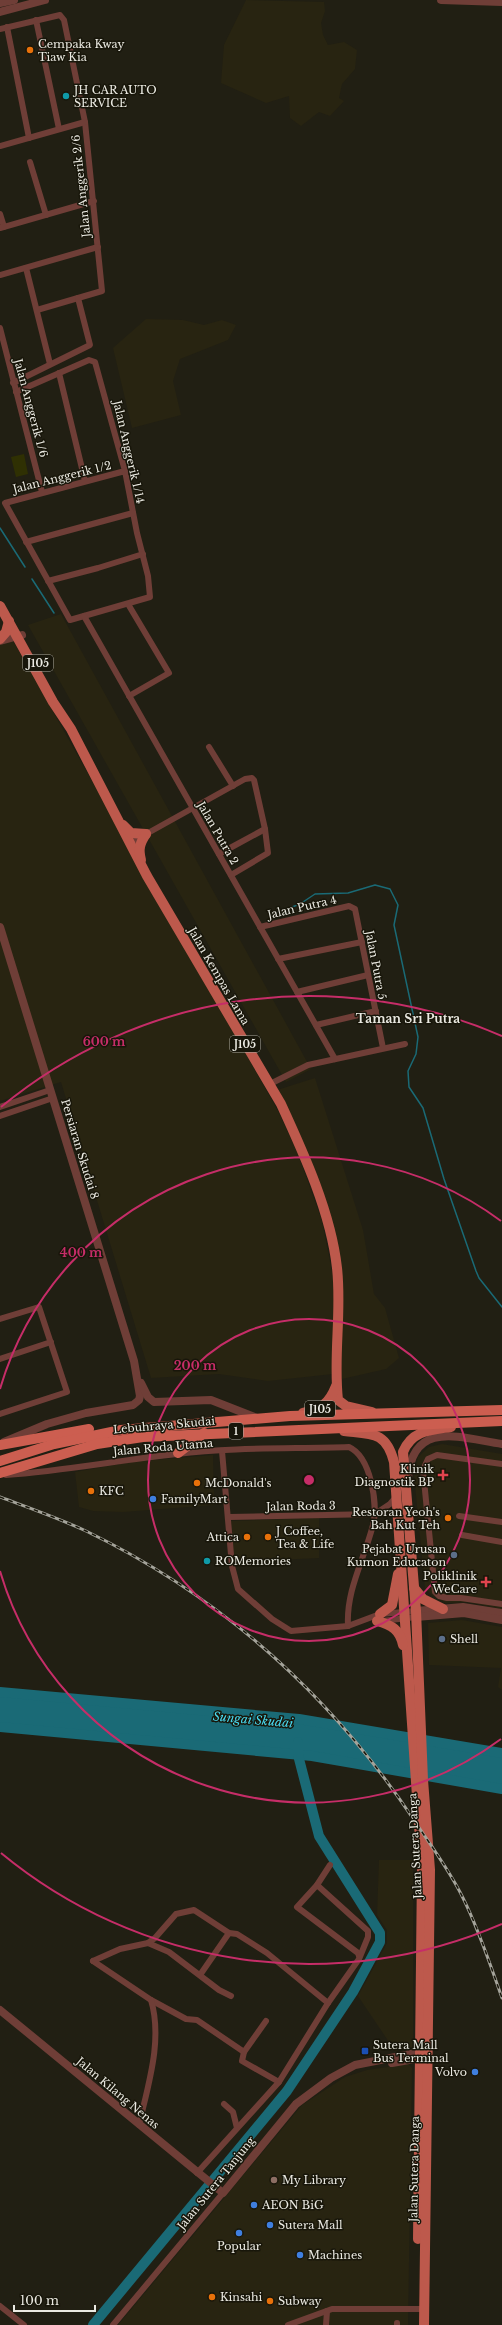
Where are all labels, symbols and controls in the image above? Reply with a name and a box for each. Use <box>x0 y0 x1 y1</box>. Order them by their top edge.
place label: Cempaka Kway Tiaw Kia <box>38 37 124 64</box>
marker: Cempaka Kway Tiaw Kia <box>25 45 35 55</box>
place label: JH CAR AUTO SERVICE <box>72 83 157 110</box>
marker: JH CAR AUTO SERVICE <box>61 91 71 101</box>
street label: Jalan Anggerik 2/6 <box>69 134 94 240</box>
street label: Jalan Anggerik 1/6 <box>11 355 51 459</box>
street label: Jalan Anggerik 1/14 <box>110 397 148 505</box>
street label: Jalan Anggerik 1/2 <box>9 458 113 496</box>
road number: J105 <box>23 655 53 671</box>
street label: Jalan Putra 2 <box>193 797 242 867</box>
street label: Jalan Putra 4 <box>264 892 338 922</box>
street label: Jalan Kempas Lama <box>184 923 253 1028</box>
street label: Jalan Putra 5 <box>362 927 390 1001</box>
district label: Taman Sri Putra <box>356 1011 460 1026</box>
text: 600 m <box>83 1034 126 1049</box>
road number: J105 <box>230 1036 260 1052</box>
street label: Persiaran Skudai 8 <box>58 1097 102 1201</box>
text: 400 m <box>60 1245 103 1260</box>
text: 200 m <box>174 1358 217 1373</box>
road number: J105 <box>305 1401 335 1417</box>
street label: Lebuhraya Skudai <box>113 1414 216 1436</box>
road number: 1 <box>229 1423 243 1439</box>
street label: Jalan Roda Utama <box>111 1436 214 1459</box>
place label: Klinik Diagnostik BP <box>354 1462 434 1489</box>
marker: Klinik Diagnostik BP <box>437 1469 449 1481</box>
centre of rings <box>302 1473 316 1487</box>
place label: McDonald's <box>205 1476 271 1490</box>
marker: McDonald's <box>192 1478 202 1488</box>
place label: KFC <box>99 1484 124 1498</box>
marker: KFC <box>86 1486 96 1496</box>
place label: FamilyMart <box>161 1492 228 1506</box>
marker: FamilyMart <box>148 1494 158 1504</box>
street label: Jalan Roda 3 <box>264 1498 336 1514</box>
place label: Restoran Yeoh's Bah Kut Teh <box>352 1505 440 1532</box>
marker: Restoran Yeoh's Bah Kut Teh <box>443 1513 453 1523</box>
place label: J Coffee, Tea & Life <box>274 1524 334 1551</box>
place label: Attica <box>206 1530 240 1544</box>
marker: Attica <box>242 1532 252 1542</box>
marker: J Coffee, Tea & Life <box>263 1532 273 1542</box>
place label: Pejabat Urusan Kumon Educaton <box>347 1542 446 1569</box>
marker: Pejabat Urusan Kumon Educaton <box>449 1550 459 1560</box>
place label: ROMemories <box>215 1554 291 1568</box>
marker: ROMemories <box>202 1556 212 1566</box>
place label: Poliklinik WeCare <box>423 1569 477 1596</box>
marker: Poliklinik WeCare <box>480 1576 492 1588</box>
place label: Shell <box>450 1632 479 1646</box>
marker: Shell <box>437 1634 447 1644</box>
water label: Sungai Skudai <box>212 1709 295 1731</box>
street label: Jalan Sutera Danga <box>405 1792 425 1901</box>
place label: Sutera Mall Bus Terminal <box>373 2038 449 2065</box>
marker: Sutera Mall Bus Terminal <box>360 2046 370 2056</box>
street label: Jalan Kilang Nenas <box>72 2053 162 2132</box>
place label: Volvo <box>434 2065 467 2079</box>
marker: Volvo <box>470 2067 480 2077</box>
street label: Jalan Sutera Danga <box>406 2115 422 2224</box>
street label: Jalan Sutera Tanjung <box>173 2133 258 2234</box>
place label: My Library <box>282 2173 346 2187</box>
marker: My Library <box>269 2175 279 2185</box>
place label: AEON BiG <box>261 2198 324 2212</box>
marker: AEON BiG <box>249 2200 259 2210</box>
place label: Sutera Mall <box>278 2218 343 2232</box>
marker: Sutera Mall <box>265 2220 275 2230</box>
marker: Popular <box>234 2228 244 2238</box>
place label: Popular <box>217 2239 262 2253</box>
place label: Machines <box>308 2248 362 2262</box>
marker: Machines <box>295 2250 305 2260</box>
scale bar <box>14 2287 95 2313</box>
place label: Kinsahi <box>220 2290 263 2304</box>
marker: Kinsahi <box>207 2292 217 2302</box>
text: 100 m <box>20 2293 59 2308</box>
place label: Subway <box>278 2294 322 2308</box>
marker: Subway <box>265 2296 275 2306</box>

